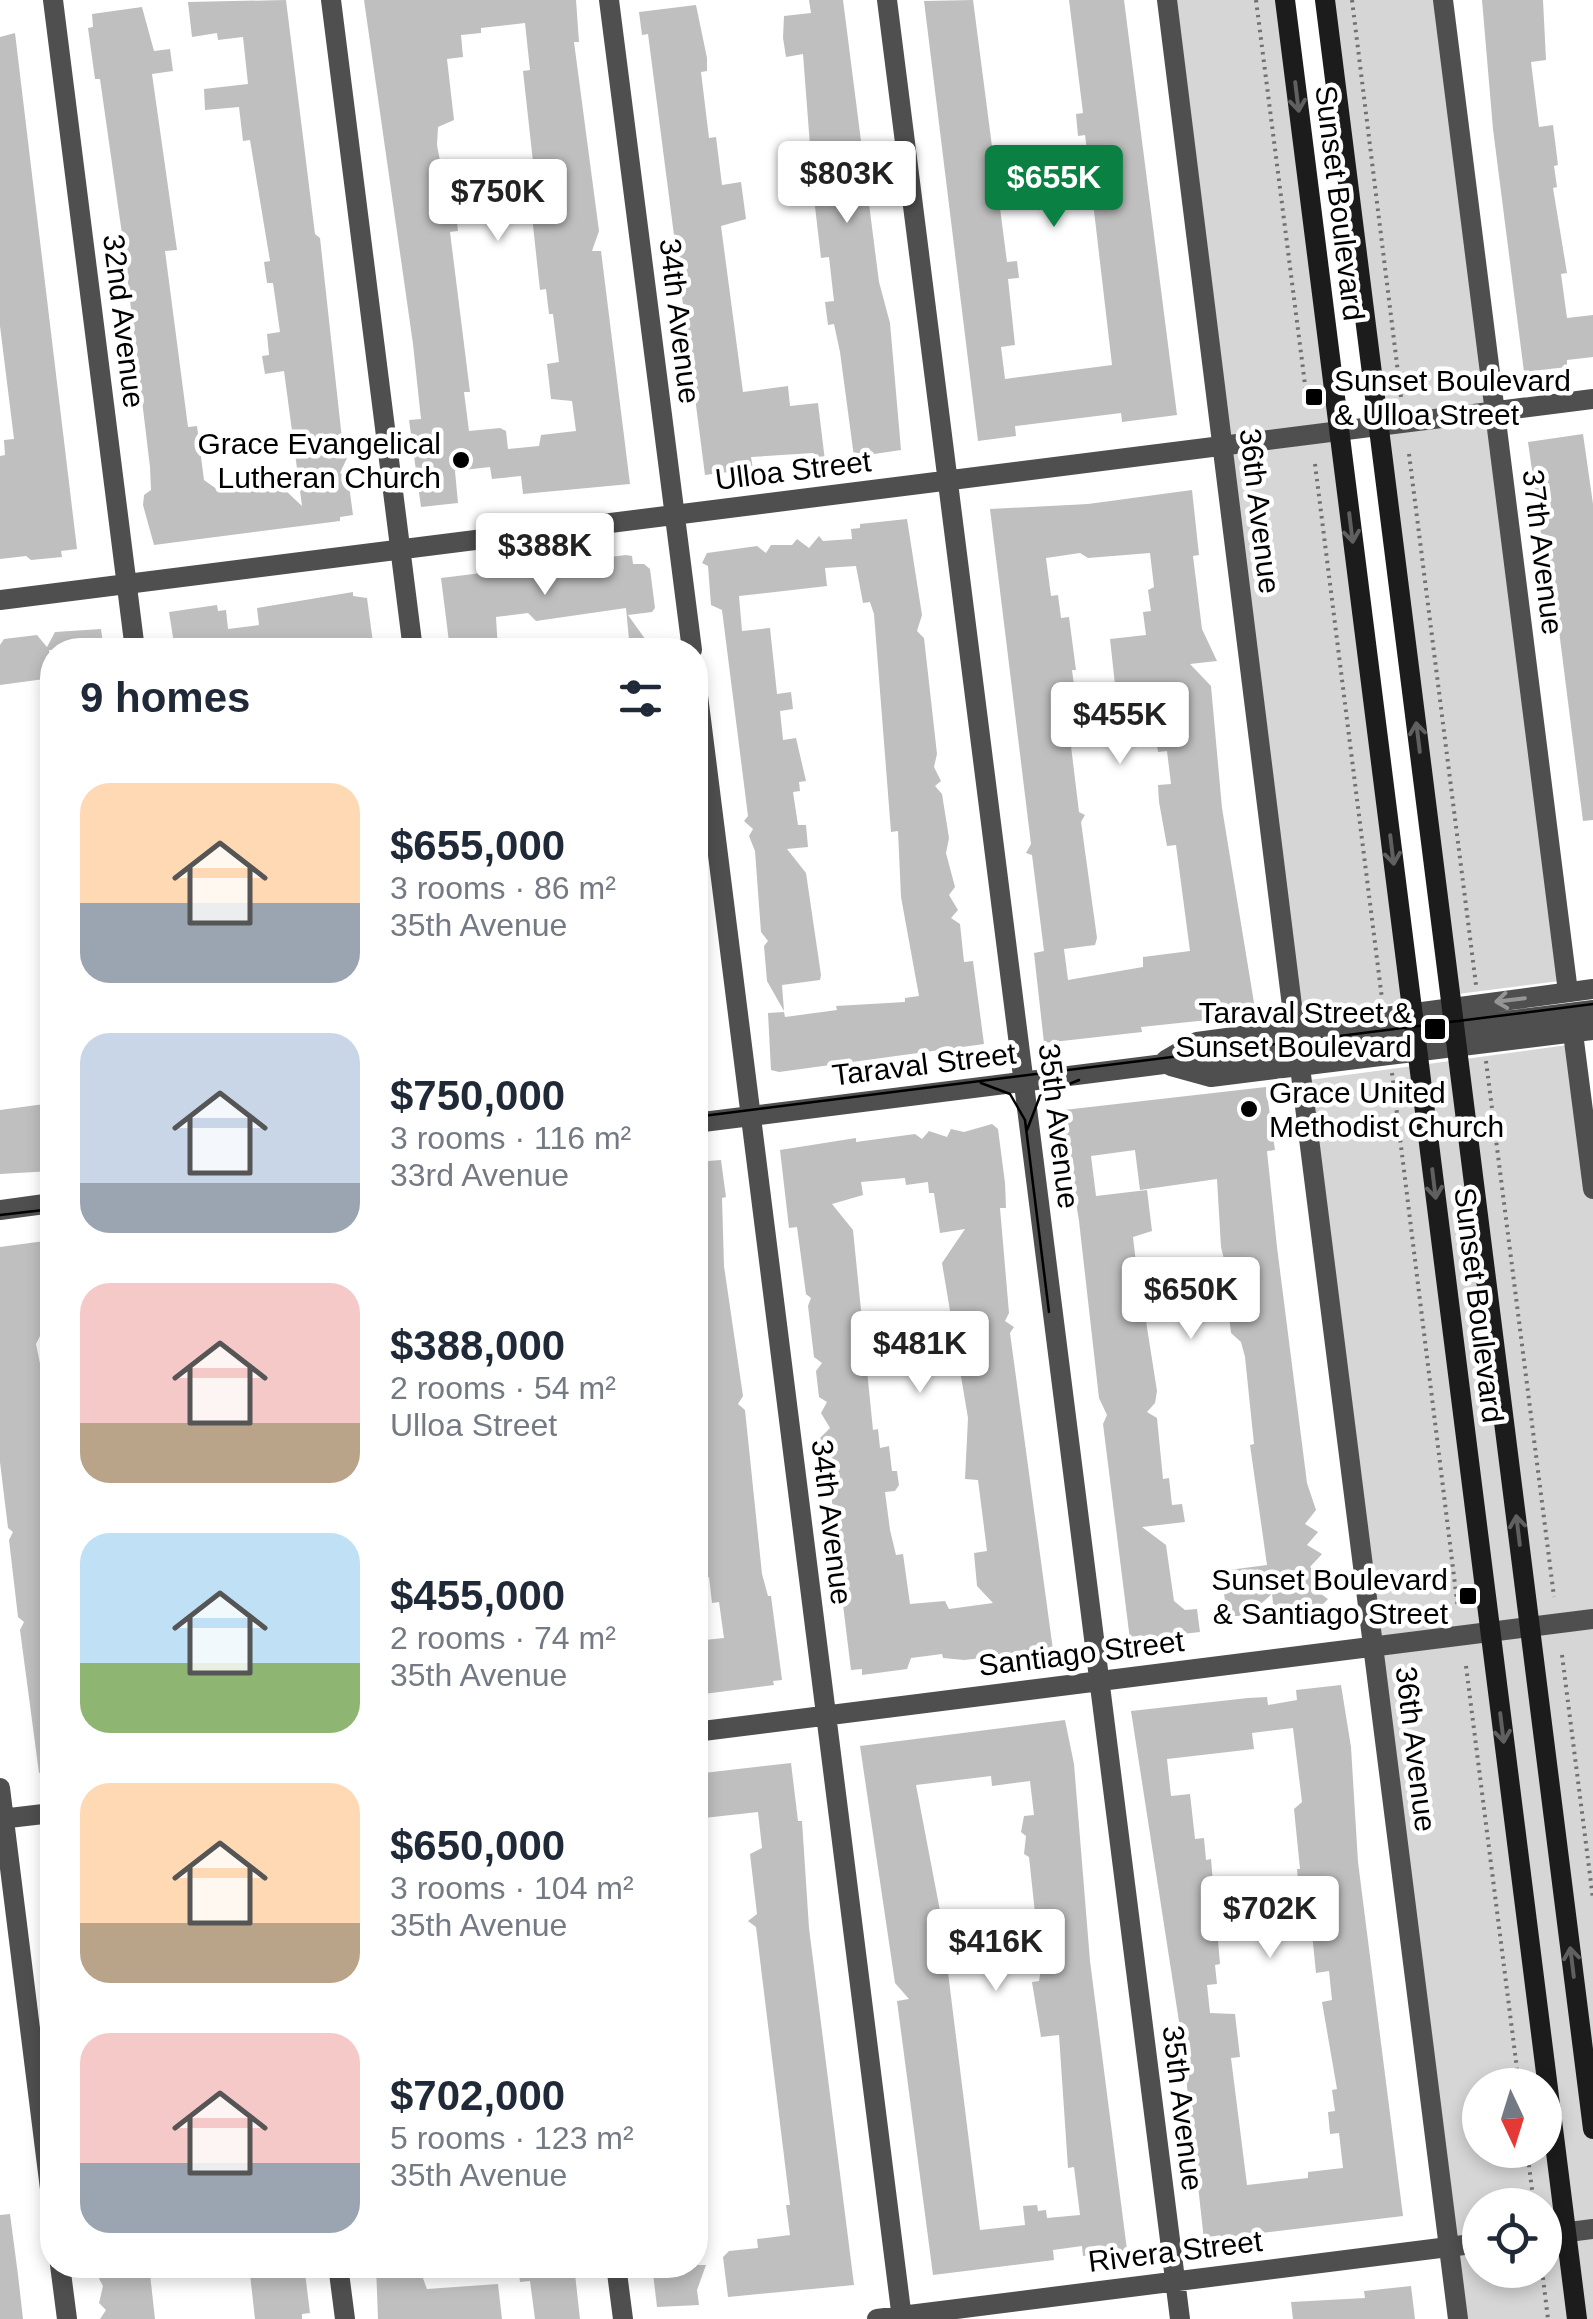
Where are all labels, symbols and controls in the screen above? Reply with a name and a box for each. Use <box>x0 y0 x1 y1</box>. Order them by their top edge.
one-way arrow <box>1288 80 1307 112</box>
street label: Sunset Boulevard <box>1309 83 1371 323</box>
pin: $803K <box>777 141 917 226</box>
pin: $655K <box>984 145 1124 230</box>
text: $803K <box>800 155 894 191</box>
pin: $750K <box>428 159 568 244</box>
text: $655K <box>1007 159 1101 195</box>
text: $750K <box>451 173 545 209</box>
street label: 32nd Avenue <box>97 232 151 410</box>
street label: 34th Avenue <box>653 236 707 406</box>
place label: Sunset Boulevard & Ulloa Street <box>1334 364 1571 431</box>
marker: Sunset Boulevard & Ulloa Street <box>1303 386 1325 408</box>
street label: 36th Avenue <box>1233 426 1287 596</box>
place label: Grace Evangelical Lutheran Church <box>198 427 441 494</box>
street label: Ulloa Street <box>713 444 873 496</box>
marker: Grace Evangelical Lutheran Church <box>450 449 472 471</box>
street label: 37th Avenue <box>1516 467 1570 637</box>
one-way arrow <box>1342 511 1361 544</box>
pin: $388K <box>475 513 615 598</box>
text: $388K <box>498 527 592 563</box>
icon: filters <box>613 671 668 726</box>
text: 9 homes <box>80 674 250 721</box>
pin: $455K <box>1050 682 1190 767</box>
text: $455K <box>1073 696 1167 732</box>
one-way arrow <box>1408 721 1426 753</box>
text: $655,000 <box>390 822 565 869</box>
icon: home <box>160 823 280 943</box>
one-way arrow <box>1383 834 1402 866</box>
text: 3 rooms · 86 m² <box>390 870 616 906</box>
text: 35th Avenue <box>390 907 567 943</box>
one-way arrow <box>1494 991 1527 1009</box>
place label: Taraval Street & Sunset Boulevard <box>1175 996 1412 1063</box>
marker: Taraval Street & Sunset Boulevard <box>1422 1016 1448 1042</box>
street label: Taraval Street <box>830 1036 1019 1092</box>
street label: 35th Avenue <box>1032 1041 1086 1211</box>
text: $750,000 <box>390 1072 565 1119</box>
icon: home <box>160 1073 280 1193</box>
place label: Grace United Methodist Church <box>1269 1076 1504 1143</box>
marker: Grace United Methodist Church <box>1238 1098 1260 1120</box>
text: 3 rooms · 116 m² <box>390 1120 631 1156</box>
text: 33rd Avenue <box>390 1157 569 1193</box>
one-way arrow <box>1425 1167 1444 1199</box>
street label: Sunset Boulevard <box>1448 1185 1510 1425</box>
pin: $650K <box>1121 1257 1261 1342</box>
text: $650K <box>1144 1271 1238 1307</box>
pin: $481K <box>850 1311 990 1396</box>
text: $388,000 <box>390 1322 565 1369</box>
icon: home <box>160 1323 280 1443</box>
text: $481K <box>873 1325 967 1361</box>
text: 2 rooms · 54 m² <box>390 1370 616 1406</box>
text: Ulloa Street <box>390 1407 557 1443</box>
street label: 34th Avenue <box>805 1437 859 1607</box>
one-way arrow <box>1508 1515 1526 1547</box>
place label: Sunset Boulevard & Santiago Street <box>1211 1563 1449 1630</box>
text: $455,000 <box>390 1572 565 1619</box>
icon: home <box>160 1573 280 1693</box>
marker: Sunset Boulevard & Santiago Street <box>1457 1585 1479 1607</box>
text: 2 rooms · 74 m² <box>390 1620 616 1656</box>
street label: Santiago Street <box>976 1624 1186 1682</box>
text: 35th Avenue <box>390 1657 567 1693</box>
street label: 36th Avenue <box>1389 1664 1443 1834</box>
one-way arrow <box>1494 1712 1512 1744</box>
text: $650,000 <box>390 1822 565 1869</box>
icon: home <box>160 1823 280 1943</box>
text: 3 rooms · 104 m² <box>390 1870 634 1906</box>
pin: $702K <box>1200 1876 1340 1961</box>
text: $702K <box>1223 1890 1317 1926</box>
text: 35th Avenue <box>390 1907 567 1943</box>
pin: $416K <box>926 1909 1066 1994</box>
text: $416K <box>949 1923 1043 1959</box>
one-way arrow <box>1562 1947 1581 1979</box>
street label: 35th Avenue <box>1156 2023 1210 2193</box>
north arrow <box>1462 2068 1562 2168</box>
map controls <box>1462 2068 1562 2288</box>
text: $702,000 <box>390 2072 565 2119</box>
icon: home <box>160 2073 280 2193</box>
text: 5 rooms · 123 m² <box>390 2120 634 2156</box>
text: 35th Avenue <box>390 2157 567 2193</box>
button: locate <box>1462 2188 1562 2288</box>
street label: Rivera Street <box>1086 2224 1265 2278</box>

